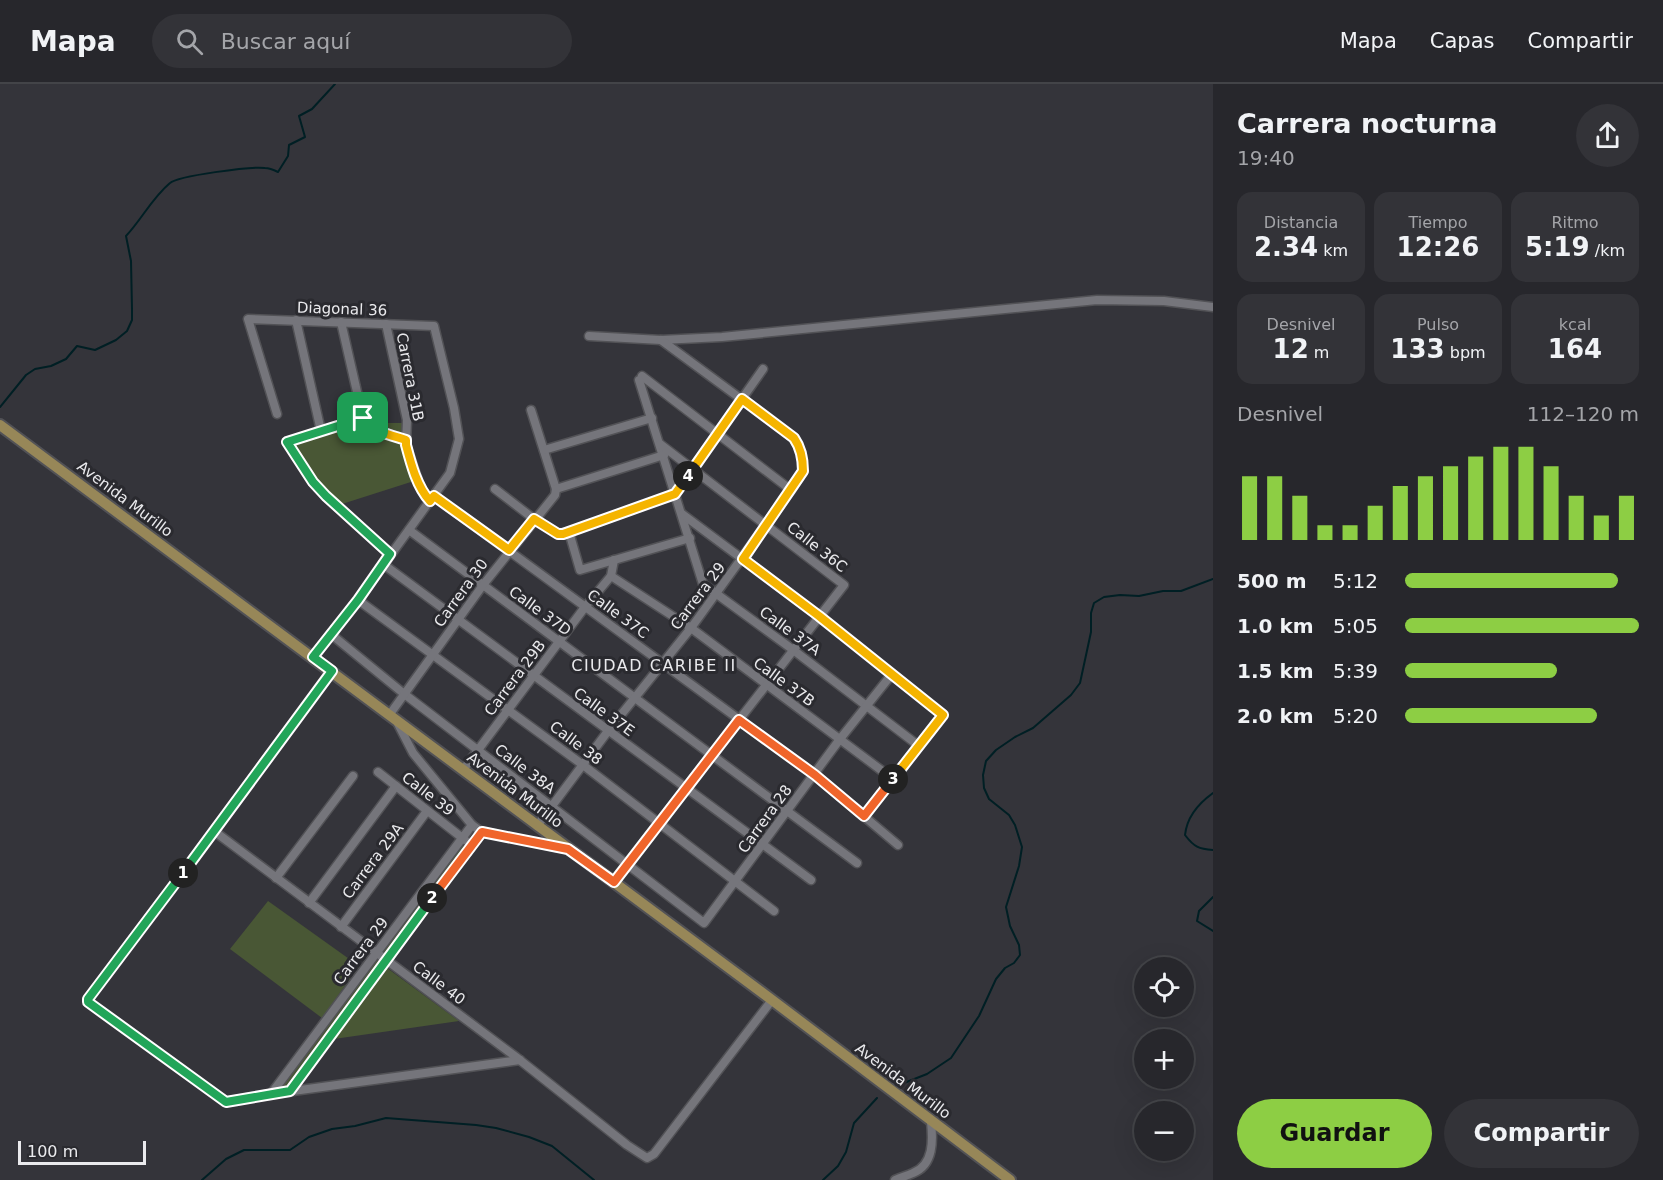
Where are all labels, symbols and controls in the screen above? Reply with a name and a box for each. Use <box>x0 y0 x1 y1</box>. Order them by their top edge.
search box <box>152 14 572 68</box>
text: Mapa <box>30 25 116 58</box>
icon: search <box>173 25 206 58</box>
text: Buscar aquí <box>221 29 350 54</box>
text: Mapa <box>1340 29 1397 53</box>
text: Capas <box>1430 29 1494 53</box>
text: Compartir <box>1527 29 1633 53</box>
button: share <box>1576 104 1639 167</box>
text: Carrera nocturna <box>1237 108 1498 139</box>
text: 19:40 <box>1237 146 1295 170</box>
text: Distancia <box>1264 213 1338 232</box>
text: Tiempo <box>1408 213 1468 232</box>
text: Ritmo <box>1551 213 1599 232</box>
text: 2.34 <box>1254 232 1318 262</box>
text: 12:26 <box>1397 232 1479 262</box>
text: 5:19 <box>1525 232 1590 262</box>
text: km <box>1318 241 1348 260</box>
text: /km <box>1590 241 1625 260</box>
street label: Diagonal 36 <box>297 298 387 320</box>
text: Desnivel <box>1267 315 1335 334</box>
text: Pulso <box>1417 315 1459 334</box>
text: kcal <box>1559 315 1591 334</box>
street label: Carrera 31B <box>393 331 427 423</box>
text: 12 <box>1273 334 1309 364</box>
text: 133 <box>1390 334 1445 364</box>
text: 164 <box>1548 334 1602 364</box>
text: m <box>1309 343 1329 362</box>
text: bpm <box>1445 343 1486 362</box>
pin <box>337 392 388 443</box>
icon: arrive <box>346 401 379 434</box>
text: Desnivel <box>1237 402 1323 426</box>
text: 112–120 m <box>1527 402 1639 426</box>
street label: Avenida Murillo <box>74 457 176 541</box>
pin: 4 <box>673 461 703 491</box>
text: 4 <box>682 466 694 485</box>
street label: Calle 36C <box>783 518 851 576</box>
street label: Carrera 30 <box>430 555 492 631</box>
street label: Carrera 29 <box>667 559 729 633</box>
text: 500 m <box>1237 569 1307 593</box>
text: 5:12 <box>1333 569 1378 593</box>
street label: Calle 37D <box>505 582 575 640</box>
street label: Calle 37C <box>584 586 652 642</box>
street label: Calle 37A <box>756 603 825 660</box>
text: 1.0 km <box>1237 614 1314 638</box>
text: 5:05 <box>1333 614 1378 638</box>
street label: Carrera 29B <box>481 637 549 719</box>
street label: Calle 37B <box>750 654 818 710</box>
district label: CIUDAD CARIBE II <box>571 656 737 675</box>
text: 1.5 km <box>1237 659 1314 683</box>
text: 5:39 <box>1333 659 1378 683</box>
street label: Calle 37E <box>570 684 638 740</box>
text: 2.0 km <box>1237 704 1314 728</box>
text: 5:20 <box>1333 704 1378 728</box>
street label: Calle 38 <box>546 717 606 769</box>
street label: Calle 38A <box>491 740 559 798</box>
street label: Avenida Murillo <box>464 748 566 832</box>
pin: 3 <box>878 764 908 794</box>
street label: Calle 39 <box>398 768 458 820</box>
text: 3 <box>887 769 899 788</box>
street label: Carrera 28 <box>734 781 796 857</box>
street label: Carrera 29A <box>339 819 408 902</box>
pin: 1 <box>168 858 198 888</box>
text: 1 <box>177 863 189 882</box>
pin: 2 <box>417 883 447 913</box>
text: 2 <box>426 888 438 907</box>
street label: Carrera 29 <box>330 914 392 988</box>
street label: Calle 40 <box>409 957 469 1009</box>
map controls <box>1134 957 1194 1161</box>
button: locate <box>1134 957 1194 1017</box>
button: + <box>1134 1029 1194 1089</box>
street label: Avenida Murillo <box>852 1039 954 1123</box>
button: Guardar <box>1237 1099 1432 1168</box>
button: Compartir <box>1444 1099 1639 1168</box>
button: − <box>1134 1101 1194 1161</box>
scale bar <box>18 1138 146 1166</box>
text: 100 m <box>27 1142 78 1161</box>

